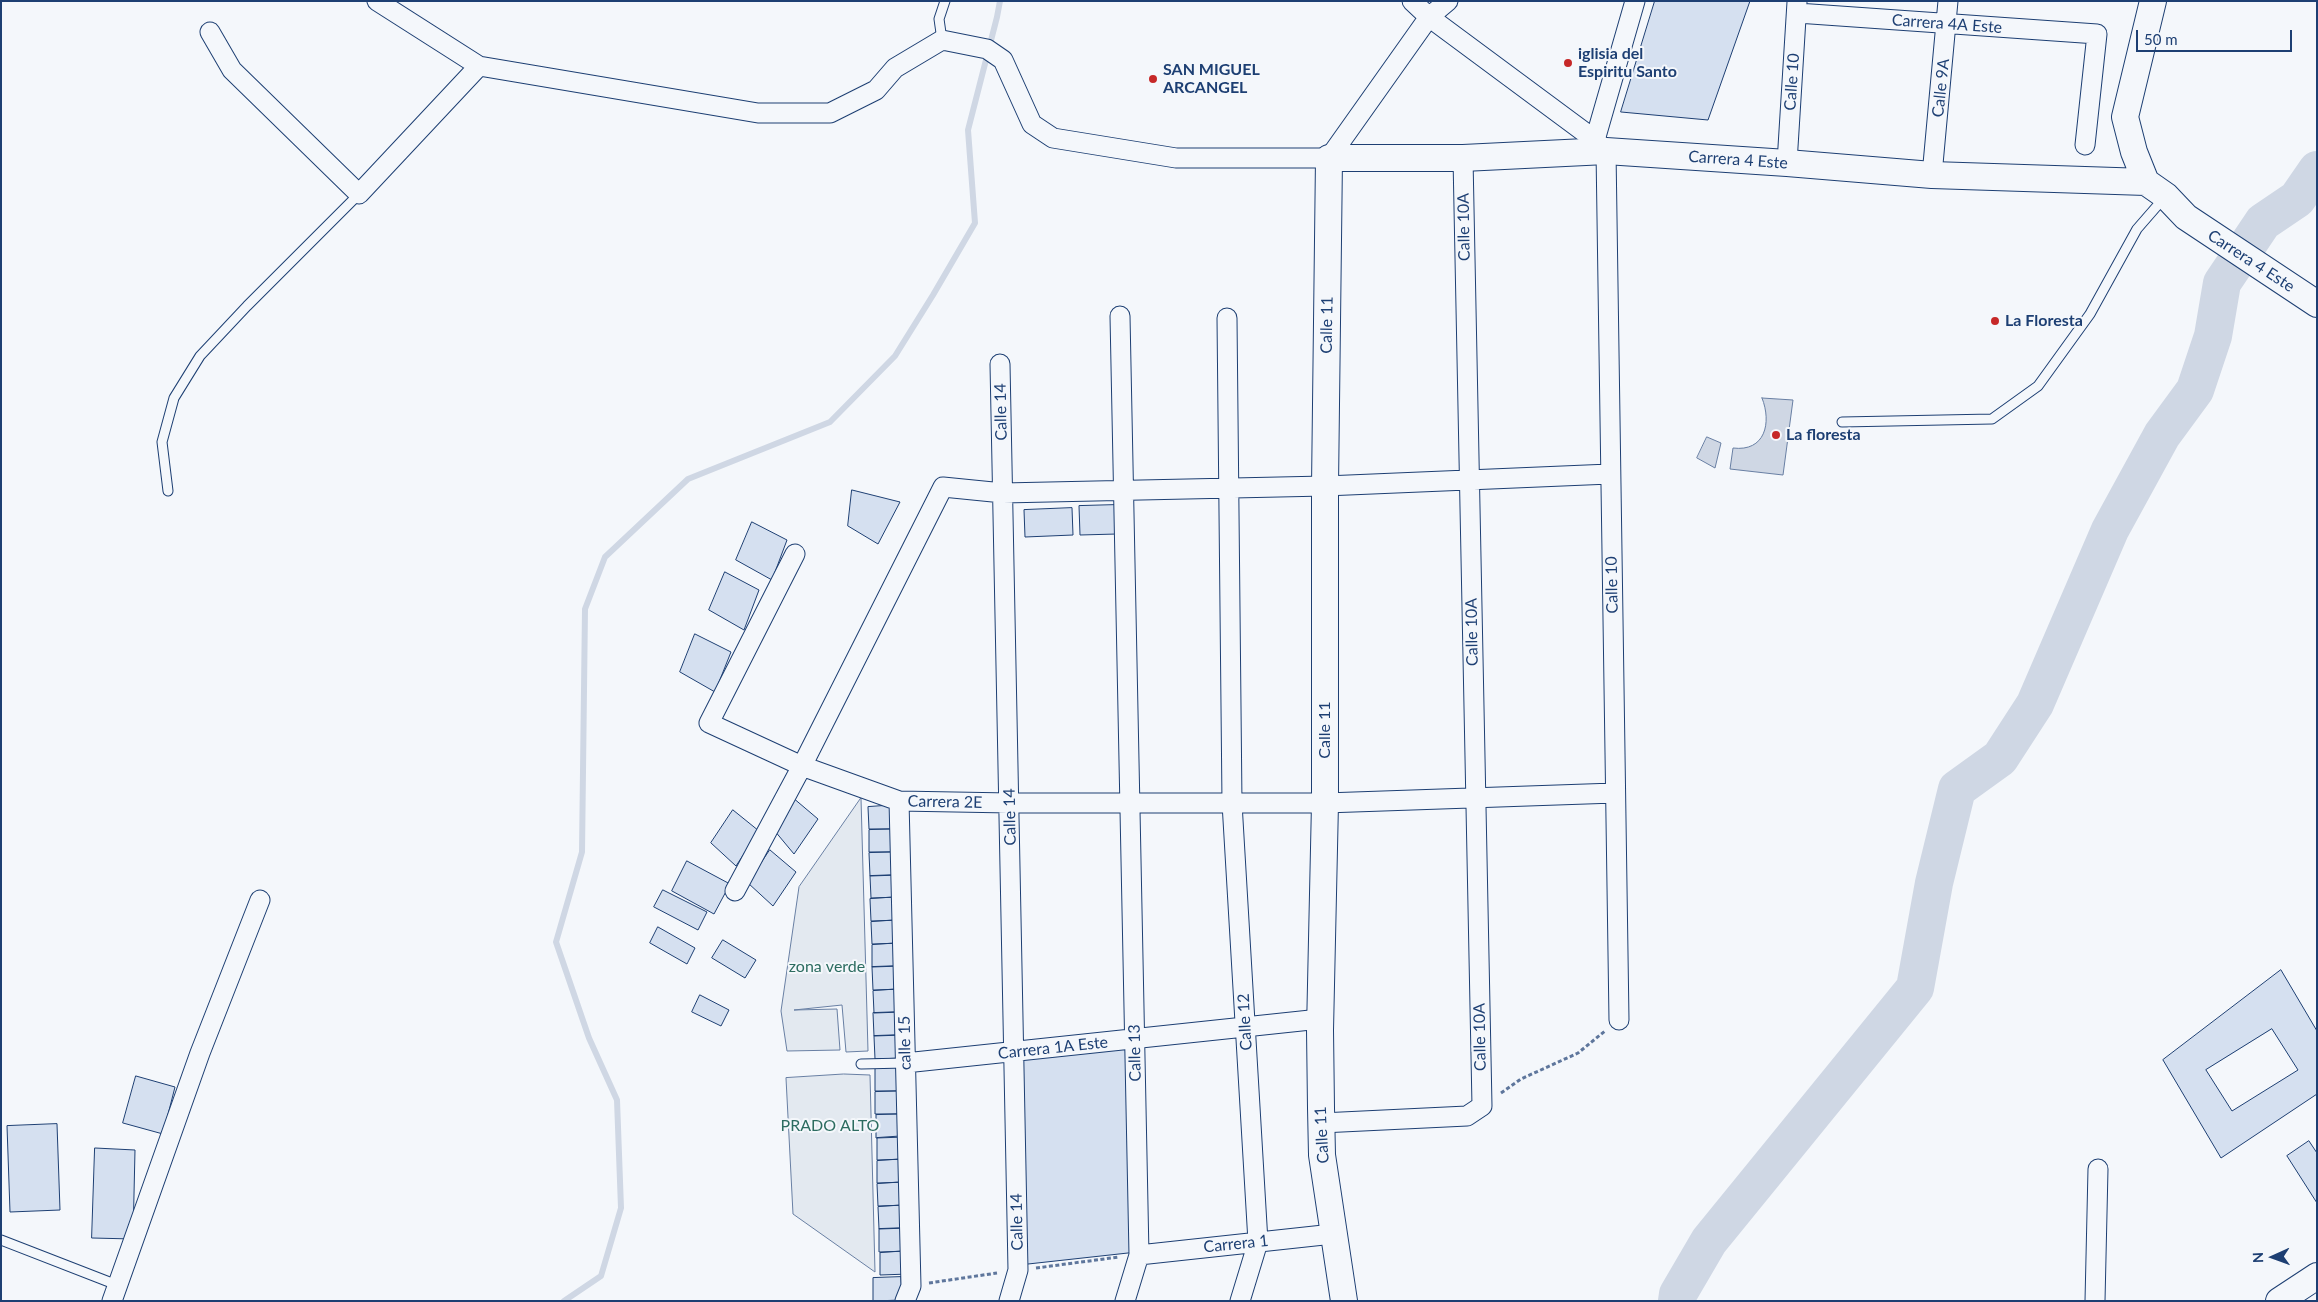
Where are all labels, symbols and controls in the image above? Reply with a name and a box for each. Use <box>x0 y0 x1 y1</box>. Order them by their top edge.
street label: Carrera 4A Este <box>1891 11 2003 37</box>
scale bar <box>2138 20 2294 52</box>
text: 50 m <box>2144 30 2178 48</box>
place label: iglisia del Espiritu Santo <box>1578 44 1677 82</box>
street label: Calle 10 <box>1780 53 1804 111</box>
marker: iglisia del Espiritu Santo <box>1562 57 1574 69</box>
street label: Calle 9A <box>1928 58 1954 118</box>
place label: SAN MIGUEL ARCANGEL <box>1163 60 1260 98</box>
marker: SAN MIGUEL ARCANGEL <box>1147 73 1159 85</box>
street label: Carrera 4 Este <box>1688 147 1788 173</box>
street label: Calle 10A <box>1454 193 1474 261</box>
street label: Carrera 4 Este <box>2204 226 2298 296</box>
street label: Calle 11 <box>1317 296 1337 354</box>
place label: La Floresta <box>2005 311 2083 331</box>
marker: La Floresta <box>1989 315 2001 327</box>
street label: Calle 14 <box>991 383 1011 441</box>
place label: La floresta <box>1786 425 1861 445</box>
marker: La floresta <box>1770 429 1782 441</box>
street label: Calle 10 <box>1602 556 1622 614</box>
street label: Calle 10A <box>1462 598 1482 666</box>
street label: Calle 11 <box>1315 701 1335 759</box>
street label: Calle 14 <box>1000 788 1020 846</box>
street label: Carrera 2E <box>908 792 982 812</box>
park label: zona verde <box>789 957 865 977</box>
street label: Calle 12 <box>1234 993 1256 1051</box>
street label: Calle 10A <box>1470 1003 1490 1071</box>
street label: calle 15 <box>895 1016 915 1070</box>
street label: Calle 13 <box>1125 1024 1145 1082</box>
street label: Carrera 1A Este <box>997 1033 1109 1063</box>
street label: Calle 11 <box>1311 1106 1333 1164</box>
park label: PRADO ALTO <box>781 1116 879 1136</box>
street label: Calle 14 <box>1007 1193 1027 1251</box>
street label: Carrera 1 <box>1202 1231 1270 1257</box>
north arrow <box>2248 1232 2298 1282</box>
text: N <box>2249 1252 2266 1263</box>

